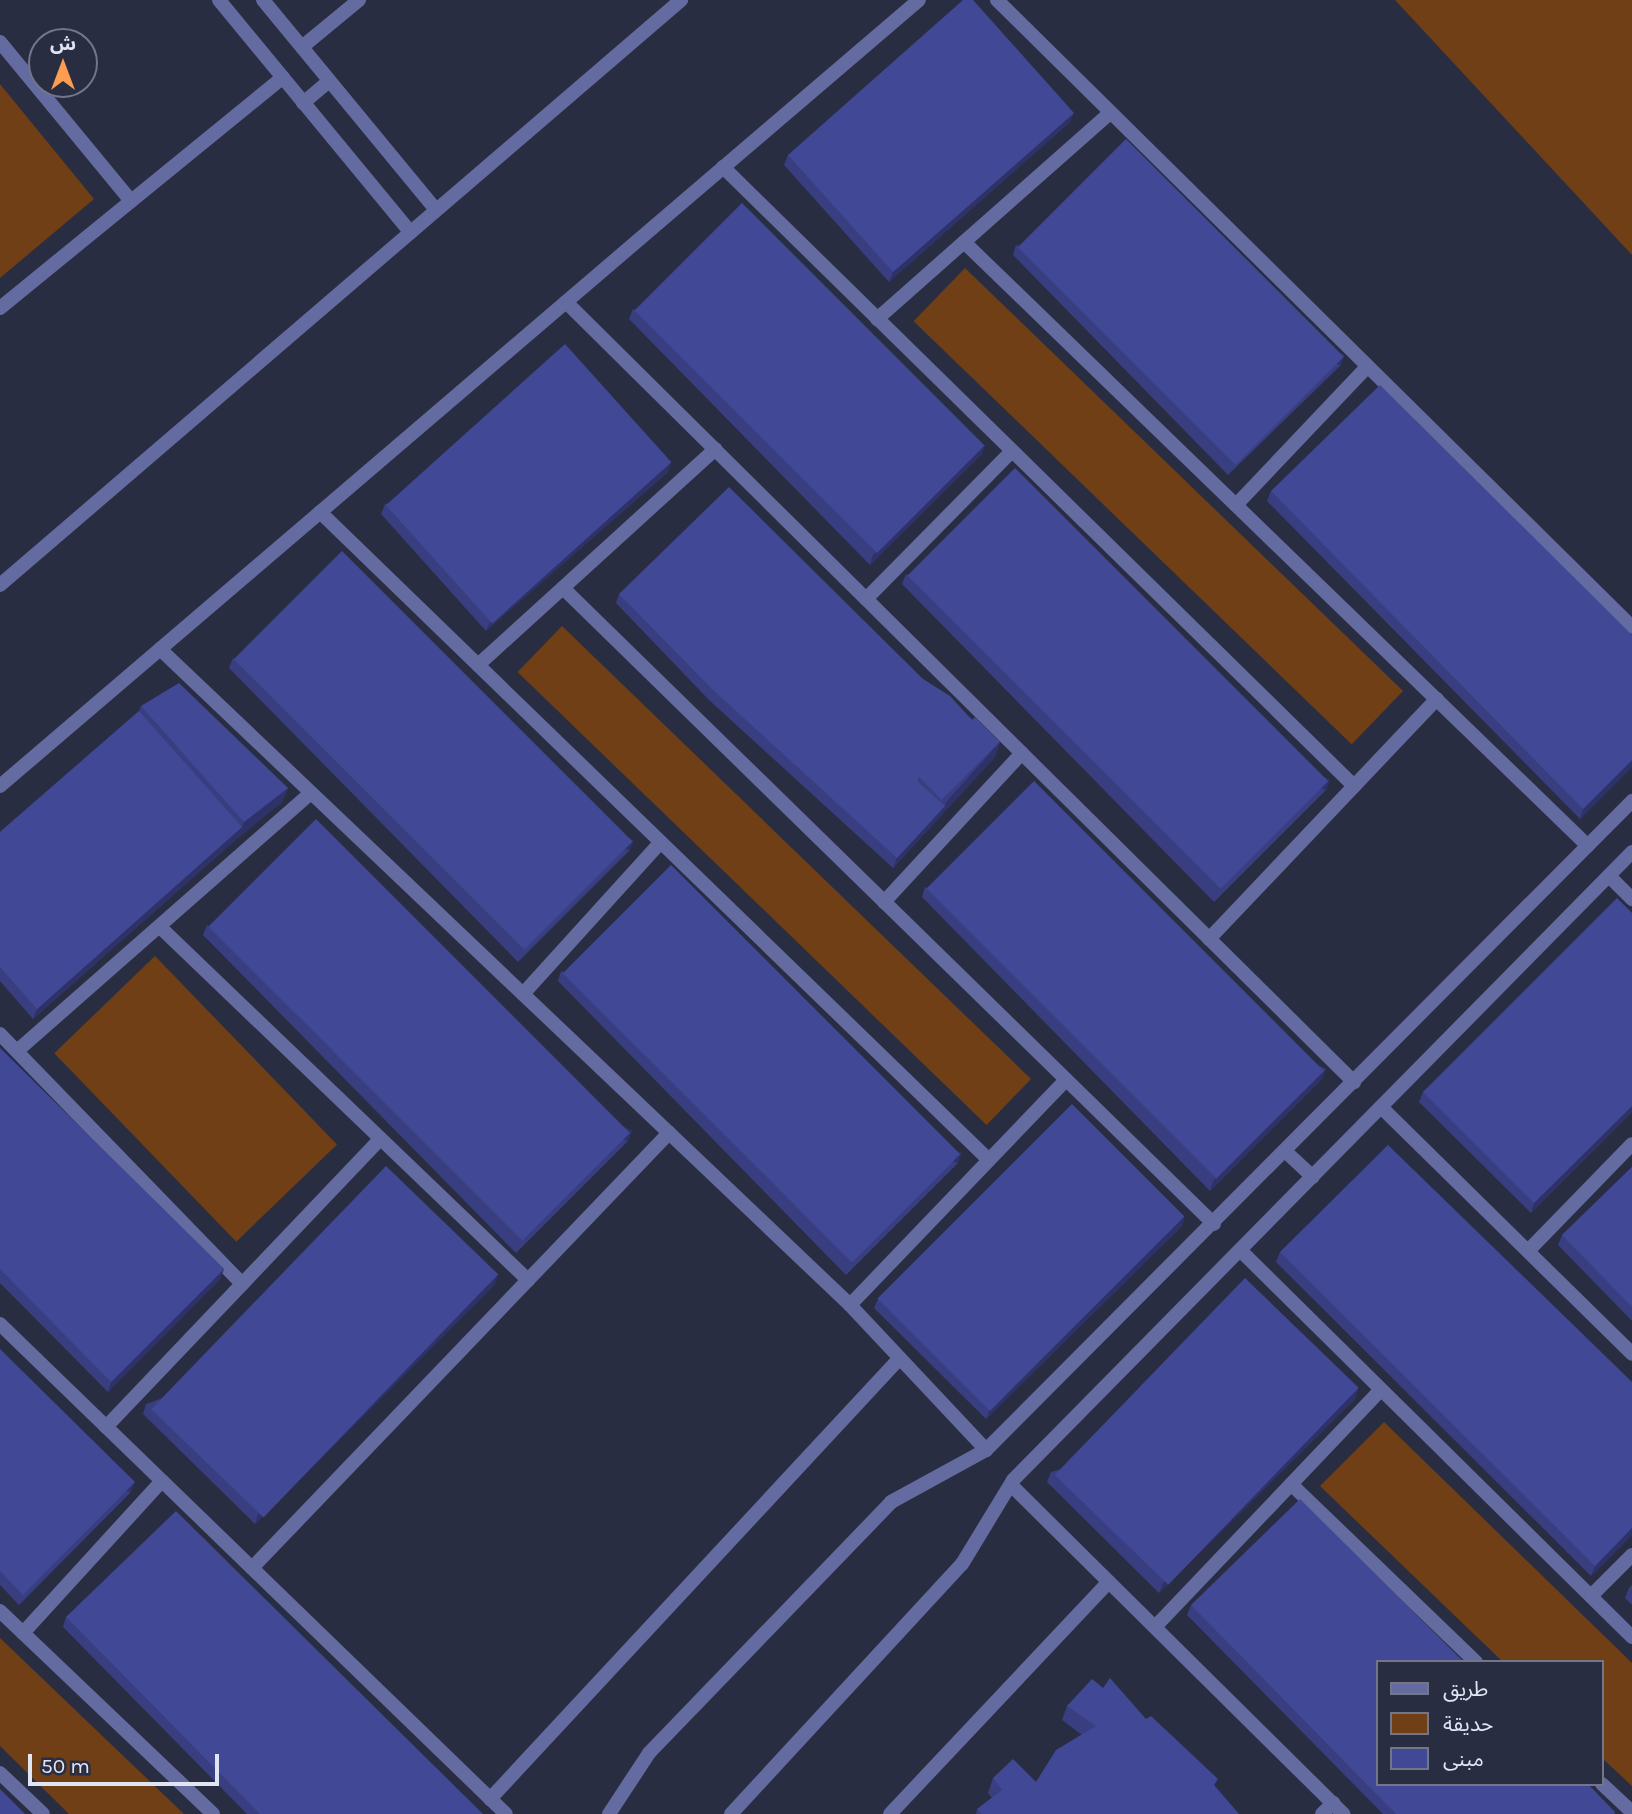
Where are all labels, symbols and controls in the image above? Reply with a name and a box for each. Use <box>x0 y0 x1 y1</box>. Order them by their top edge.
north arrow <box>28 28 98 98</box>
text: ش <box>50 33 76 55</box>
legend <box>1376 1660 1604 1786</box>
text: طريق <box>1443 1677 1488 1701</box>
text: حديقة <box>1443 1712 1493 1736</box>
scale bar <box>32 1741 222 1785</box>
text: مبنى <box>1443 1747 1484 1771</box>
text: 50 m <box>41 1754 90 1778</box>

